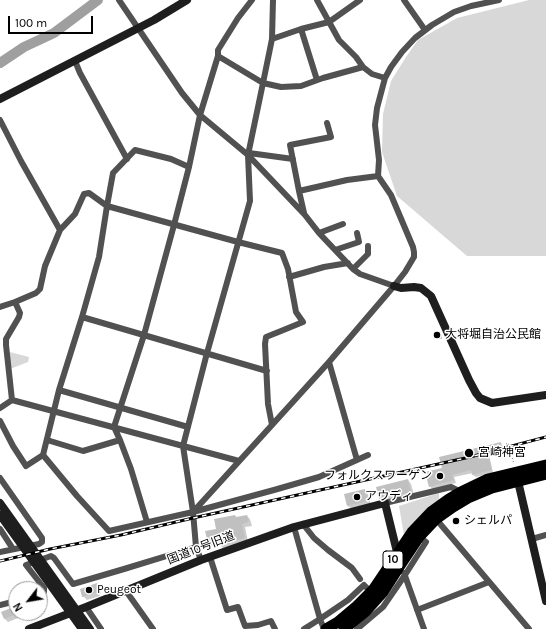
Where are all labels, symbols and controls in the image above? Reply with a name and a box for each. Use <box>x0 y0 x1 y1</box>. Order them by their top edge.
scale bar <box>10 8 95 34</box>
text: 100 m <box>15 16 47 30</box>
place label: 大将堀自治公民館 <box>445 328 541 342</box>
marker: 大将堀自治公民館 <box>432 330 442 340</box>
place label: 宮崎神宮 <box>478 446 526 460</box>
marker: 宮崎神宮 <box>463 447 475 459</box>
place label: フォルクスワーゲン <box>324 469 432 483</box>
marker: フォルクスワーゲン <box>435 471 445 481</box>
place label: アウディ <box>365 490 413 504</box>
marker: アウディ <box>352 492 362 502</box>
place label: シェルパ <box>464 514 512 528</box>
marker: シェルパ <box>451 516 461 526</box>
street label: 国道10号旧道 <box>165 529 237 567</box>
road number: 10 <box>383 551 403 569</box>
north arrow <box>8 581 48 621</box>
place label: Peugeot <box>97 583 141 597</box>
marker: Peugeot <box>84 585 94 595</box>
text: N <box>11 600 26 614</box>

